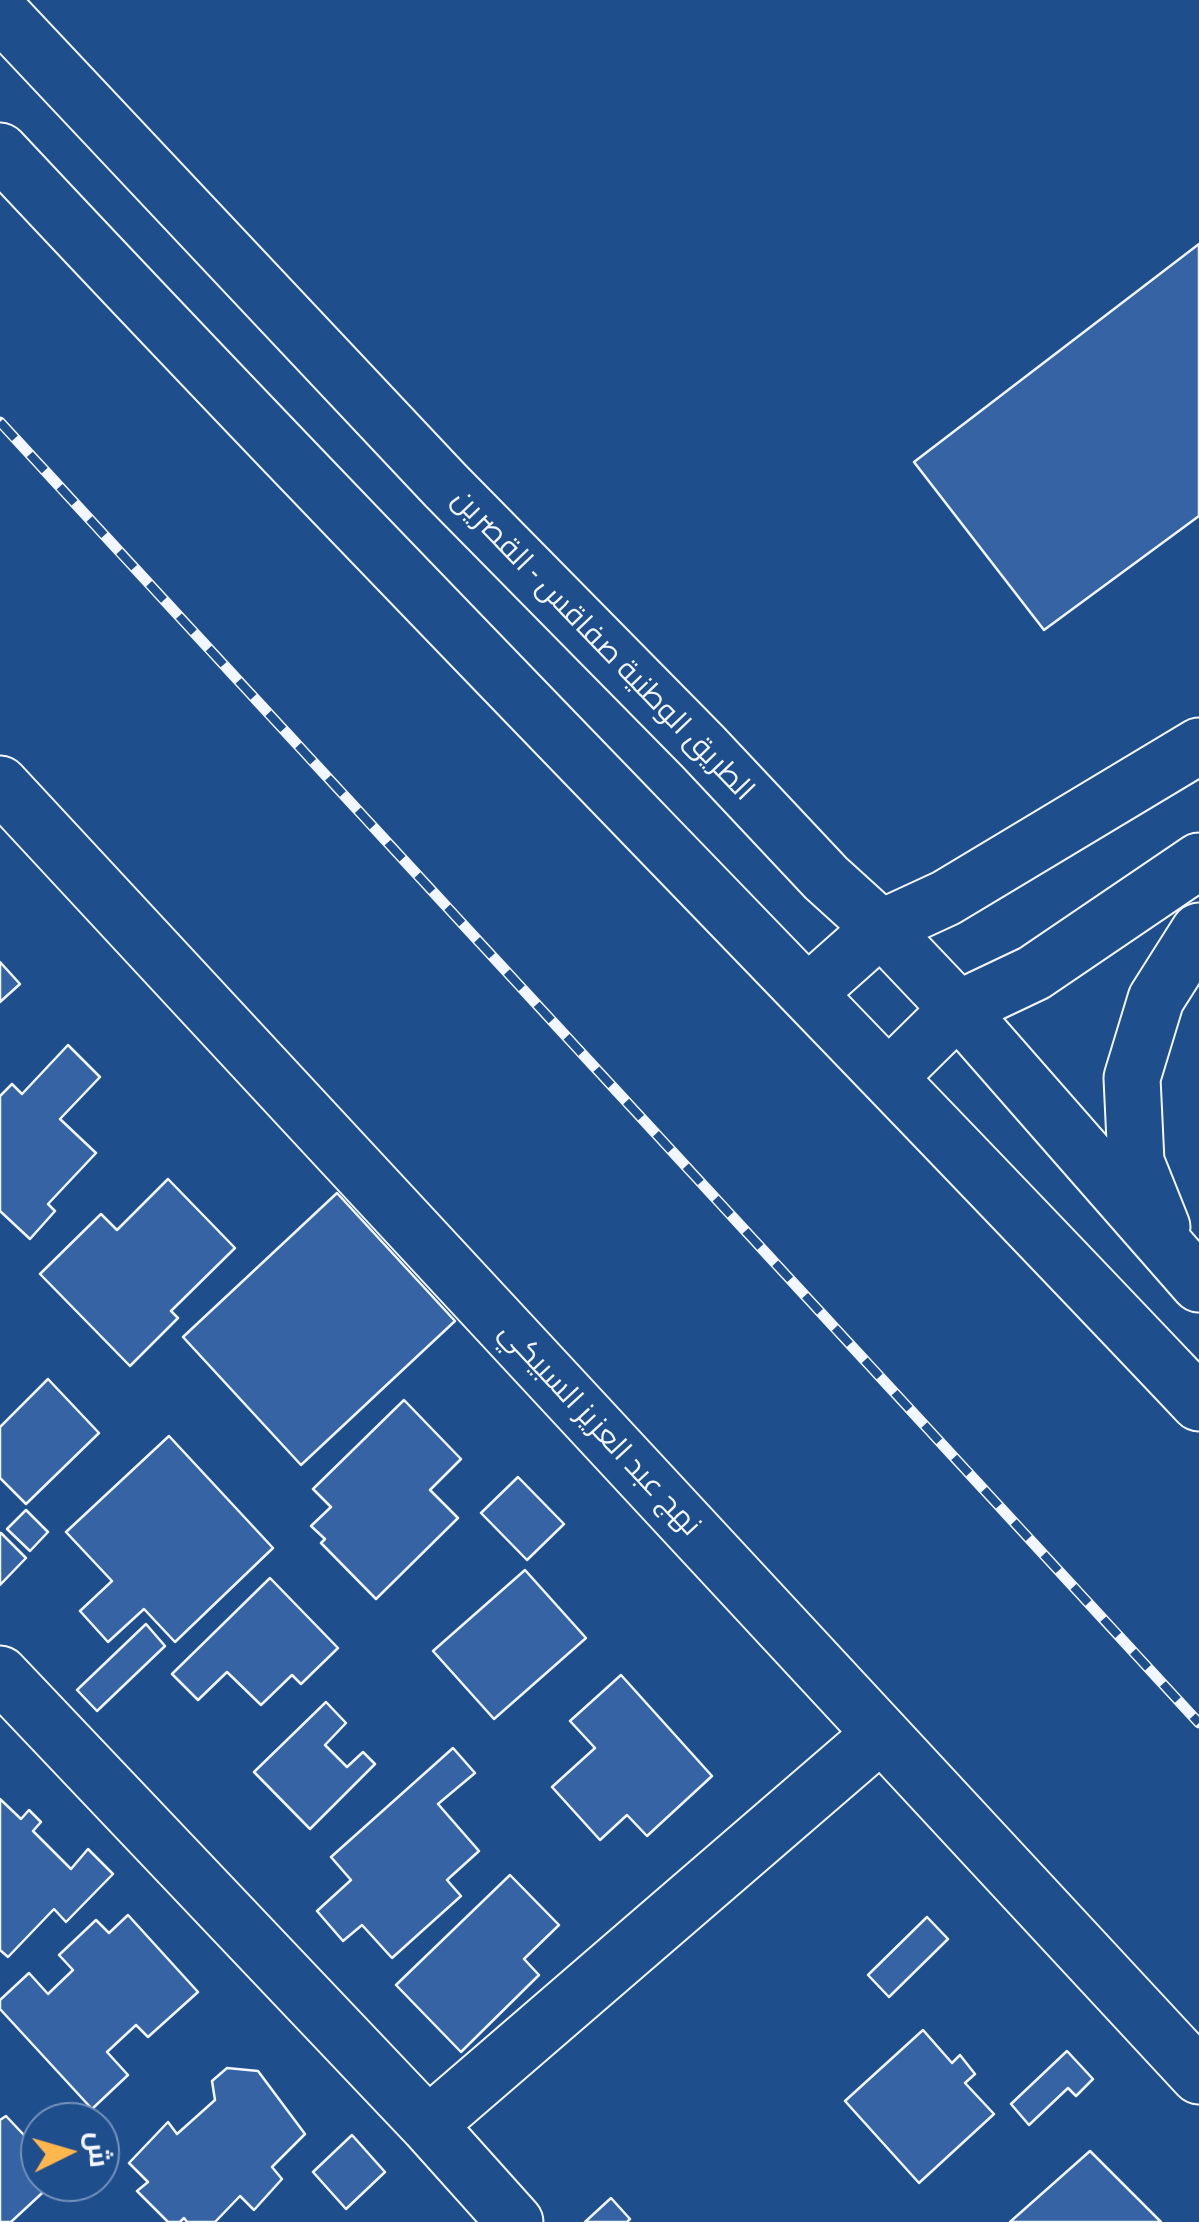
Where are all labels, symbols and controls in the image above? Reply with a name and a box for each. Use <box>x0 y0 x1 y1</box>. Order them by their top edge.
street label: الطريق الوطنية صفاقس - القصرين <box>443 483 761 809</box>
street label: نهج عبد العزيز السبيكي <box>490 1315 708 1545</box>
north arrow <box>20 2102 120 2202</box>
text: ش <box>80 2130 116 2169</box>

